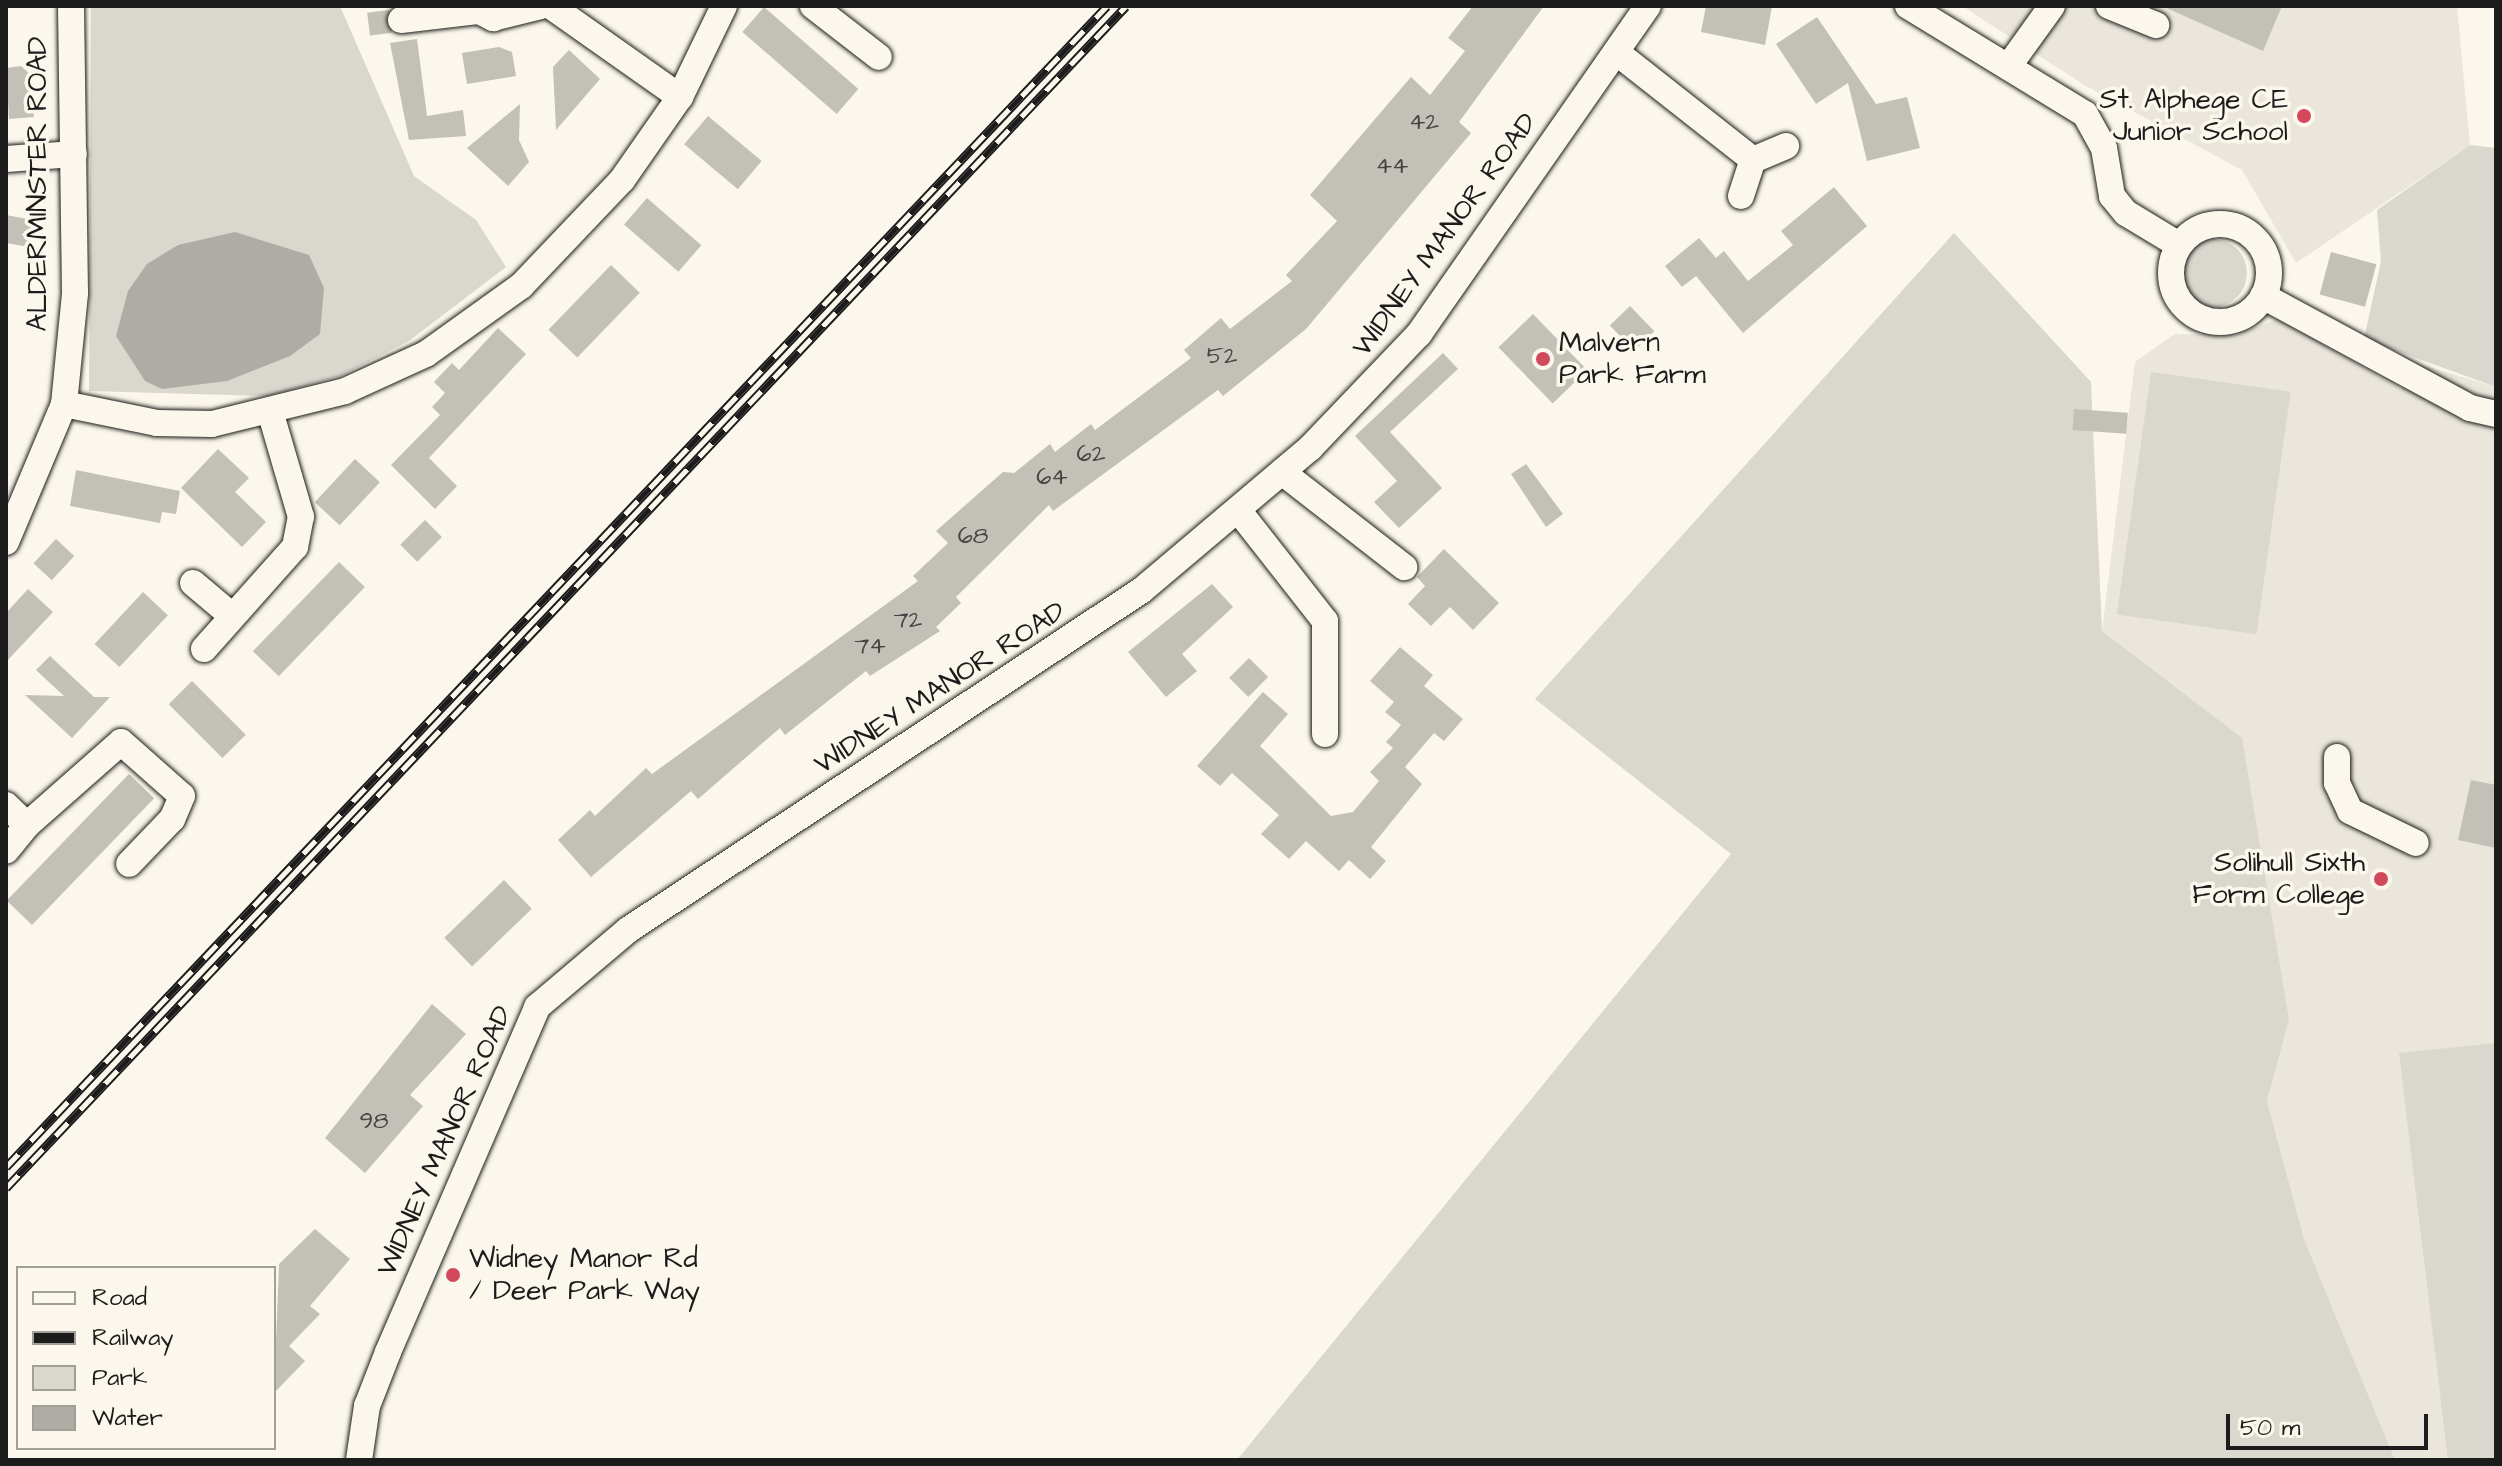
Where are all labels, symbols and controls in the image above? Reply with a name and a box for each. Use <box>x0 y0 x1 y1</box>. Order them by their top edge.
street label: ALDERMINSTER ROAD <box>21 37 55 331</box>
place label: St. Alphege CE Junior School <box>2099 83 2288 149</box>
street label: WIDNEY MANOR ROAD <box>1345 107 1545 363</box>
marker: St. Alphege CE Junior School <box>2295 107 2313 125</box>
house number: 42 <box>1409 109 1439 137</box>
house number: 44 <box>1376 153 1408 181</box>
place label: Malvern Park Farm <box>1559 326 1706 392</box>
house number: 52 <box>1207 343 1237 371</box>
marker: Malvern Park Farm <box>1534 350 1552 368</box>
house number: 62 <box>1077 441 1105 469</box>
house number: 64 <box>1036 464 1068 492</box>
house number: 68 <box>958 523 988 551</box>
street label: WIDNEY MANOR ROAD <box>808 594 1072 782</box>
house number: 72 <box>894 607 922 635</box>
house number: 74 <box>854 633 886 661</box>
place label: Solihull Sixth Form College <box>2192 846 2365 912</box>
marker: Solihull Sixth Form College <box>2372 870 2390 888</box>
street label: WIDNEY MANOR ROAD <box>370 1001 520 1281</box>
house number: 98 <box>359 1108 389 1136</box>
place label: Widney Manor Rd / Deer Park Way <box>469 1242 700 1308</box>
legend <box>16 1266 276 1450</box>
marker: Widney Manor Rd / Deer Park Way <box>444 1266 462 1284</box>
text: Road <box>92 1281 147 1315</box>
text: Railway <box>92 1321 174 1355</box>
text: Park <box>92 1361 148 1395</box>
scale bar <box>2230 1398 2432 1448</box>
text: Water <box>92 1401 163 1435</box>
text: 50 m <box>2240 1411 2300 1445</box>

